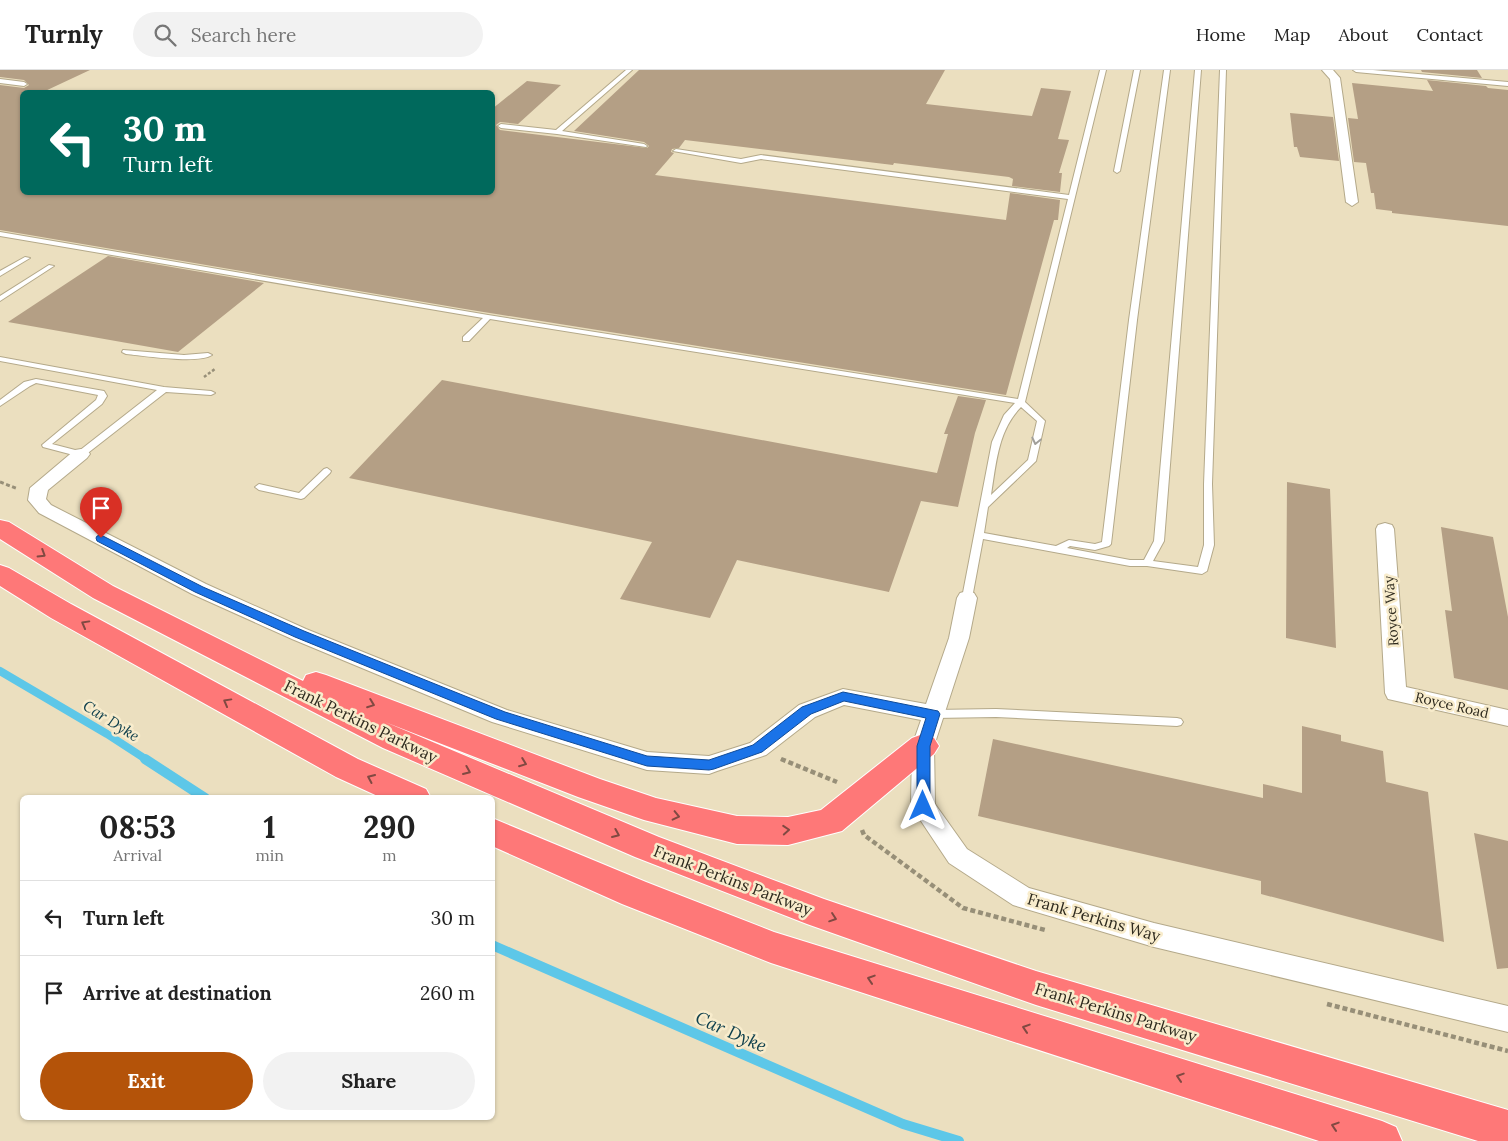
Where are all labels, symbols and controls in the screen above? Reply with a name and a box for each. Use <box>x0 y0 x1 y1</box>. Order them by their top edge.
search box <box>133 12 483 57</box>
text: Turnly <box>25 19 103 50</box>
icon: search <box>151 21 179 49</box>
text: Search here <box>191 23 296 47</box>
text: Home <box>1196 23 1246 46</box>
text: Map <box>1274 23 1310 46</box>
text: About <box>1338 23 1388 46</box>
text: Contact <box>1416 23 1483 46</box>
text: 30 m <box>123 106 206 151</box>
icon: left <box>40 110 105 175</box>
text: Turn left <box>123 150 213 178</box>
one-way arrow <box>1031 437 1042 446</box>
pin <box>80 487 122 538</box>
icon: arrive <box>87 494 115 522</box>
one-way arrow <box>36 548 45 557</box>
street label: Royce Way <box>1380 575 1402 647</box>
one-way arrow <box>81 620 90 630</box>
street label: Frank Perkins Parkway <box>281 675 441 767</box>
street label: Royce Road <box>1413 688 1491 722</box>
water label: Car Dyke <box>80 696 143 745</box>
one-way arrow <box>224 698 233 708</box>
one-way arrow <box>367 698 375 708</box>
one-way arrow <box>518 757 527 767</box>
one-way arrow <box>462 764 471 775</box>
one-way arrow <box>367 773 376 784</box>
position arrow <box>896 779 948 831</box>
text: 08:53 <box>99 808 176 846</box>
text: 1 <box>264 808 276 846</box>
text: 290 <box>363 808 416 846</box>
one-way arrow <box>672 810 681 821</box>
one-way arrow <box>782 825 790 836</box>
one-way arrow <box>611 828 620 838</box>
street label: Frank Perkins Parkway <box>651 841 816 920</box>
text: Arrival <box>113 845 162 865</box>
text: min <box>255 845 284 865</box>
text: m <box>382 845 397 865</box>
street label: Frank Perkins Way <box>1025 888 1163 946</box>
icon: left <box>40 904 68 932</box>
text: Turn left <box>83 906 164 930</box>
text: 30 m <box>431 906 475 930</box>
one-way arrow <box>828 912 837 922</box>
one-way arrow <box>867 974 875 984</box>
street label: Frank Perkins Parkway <box>1033 978 1200 1046</box>
icon: arrive <box>40 979 68 1007</box>
text: Arrive at destination <box>83 981 272 1005</box>
text: 260 m <box>420 981 475 1005</box>
water label: Car Dyke <box>692 1006 770 1057</box>
one-way arrow <box>1022 1024 1030 1034</box>
button: Exit <box>40 1052 253 1110</box>
button: Share <box>263 1052 475 1110</box>
one-way arrow <box>1177 1073 1185 1083</box>
one-way arrow <box>1332 1122 1340 1132</box>

